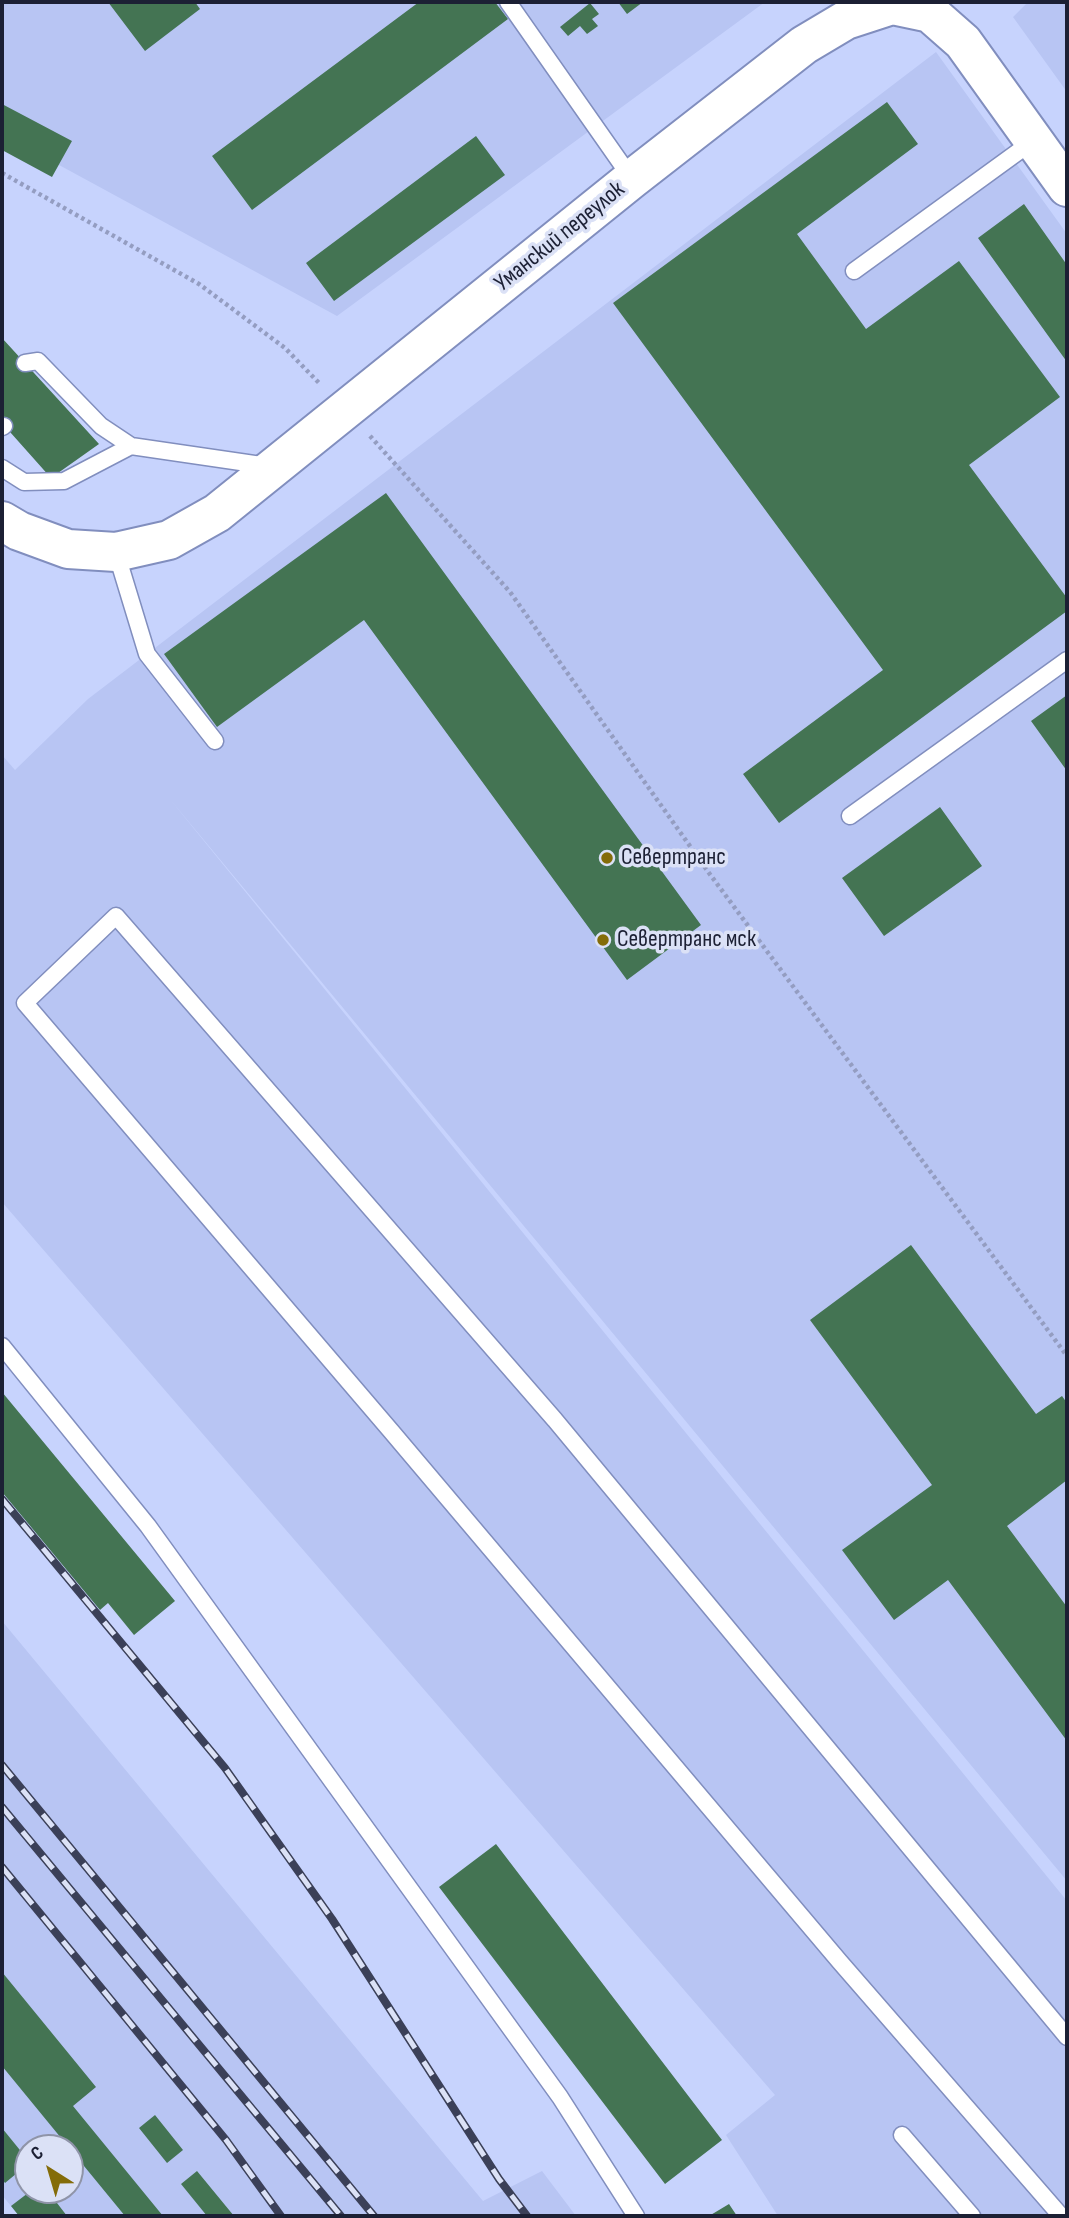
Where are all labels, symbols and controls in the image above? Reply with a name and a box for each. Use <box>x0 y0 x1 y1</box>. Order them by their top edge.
street label: Уманский переулок <box>489 176 631 298</box>
place label: Севертранс <box>621 844 726 872</box>
marker: Севертранс <box>599 850 615 866</box>
place label: Севертранс мск <box>617 926 756 954</box>
marker: Севертранс мск <box>595 932 611 948</box>
north arrow <box>14 2134 84 2204</box>
text: С <box>26 2141 48 2166</box>

